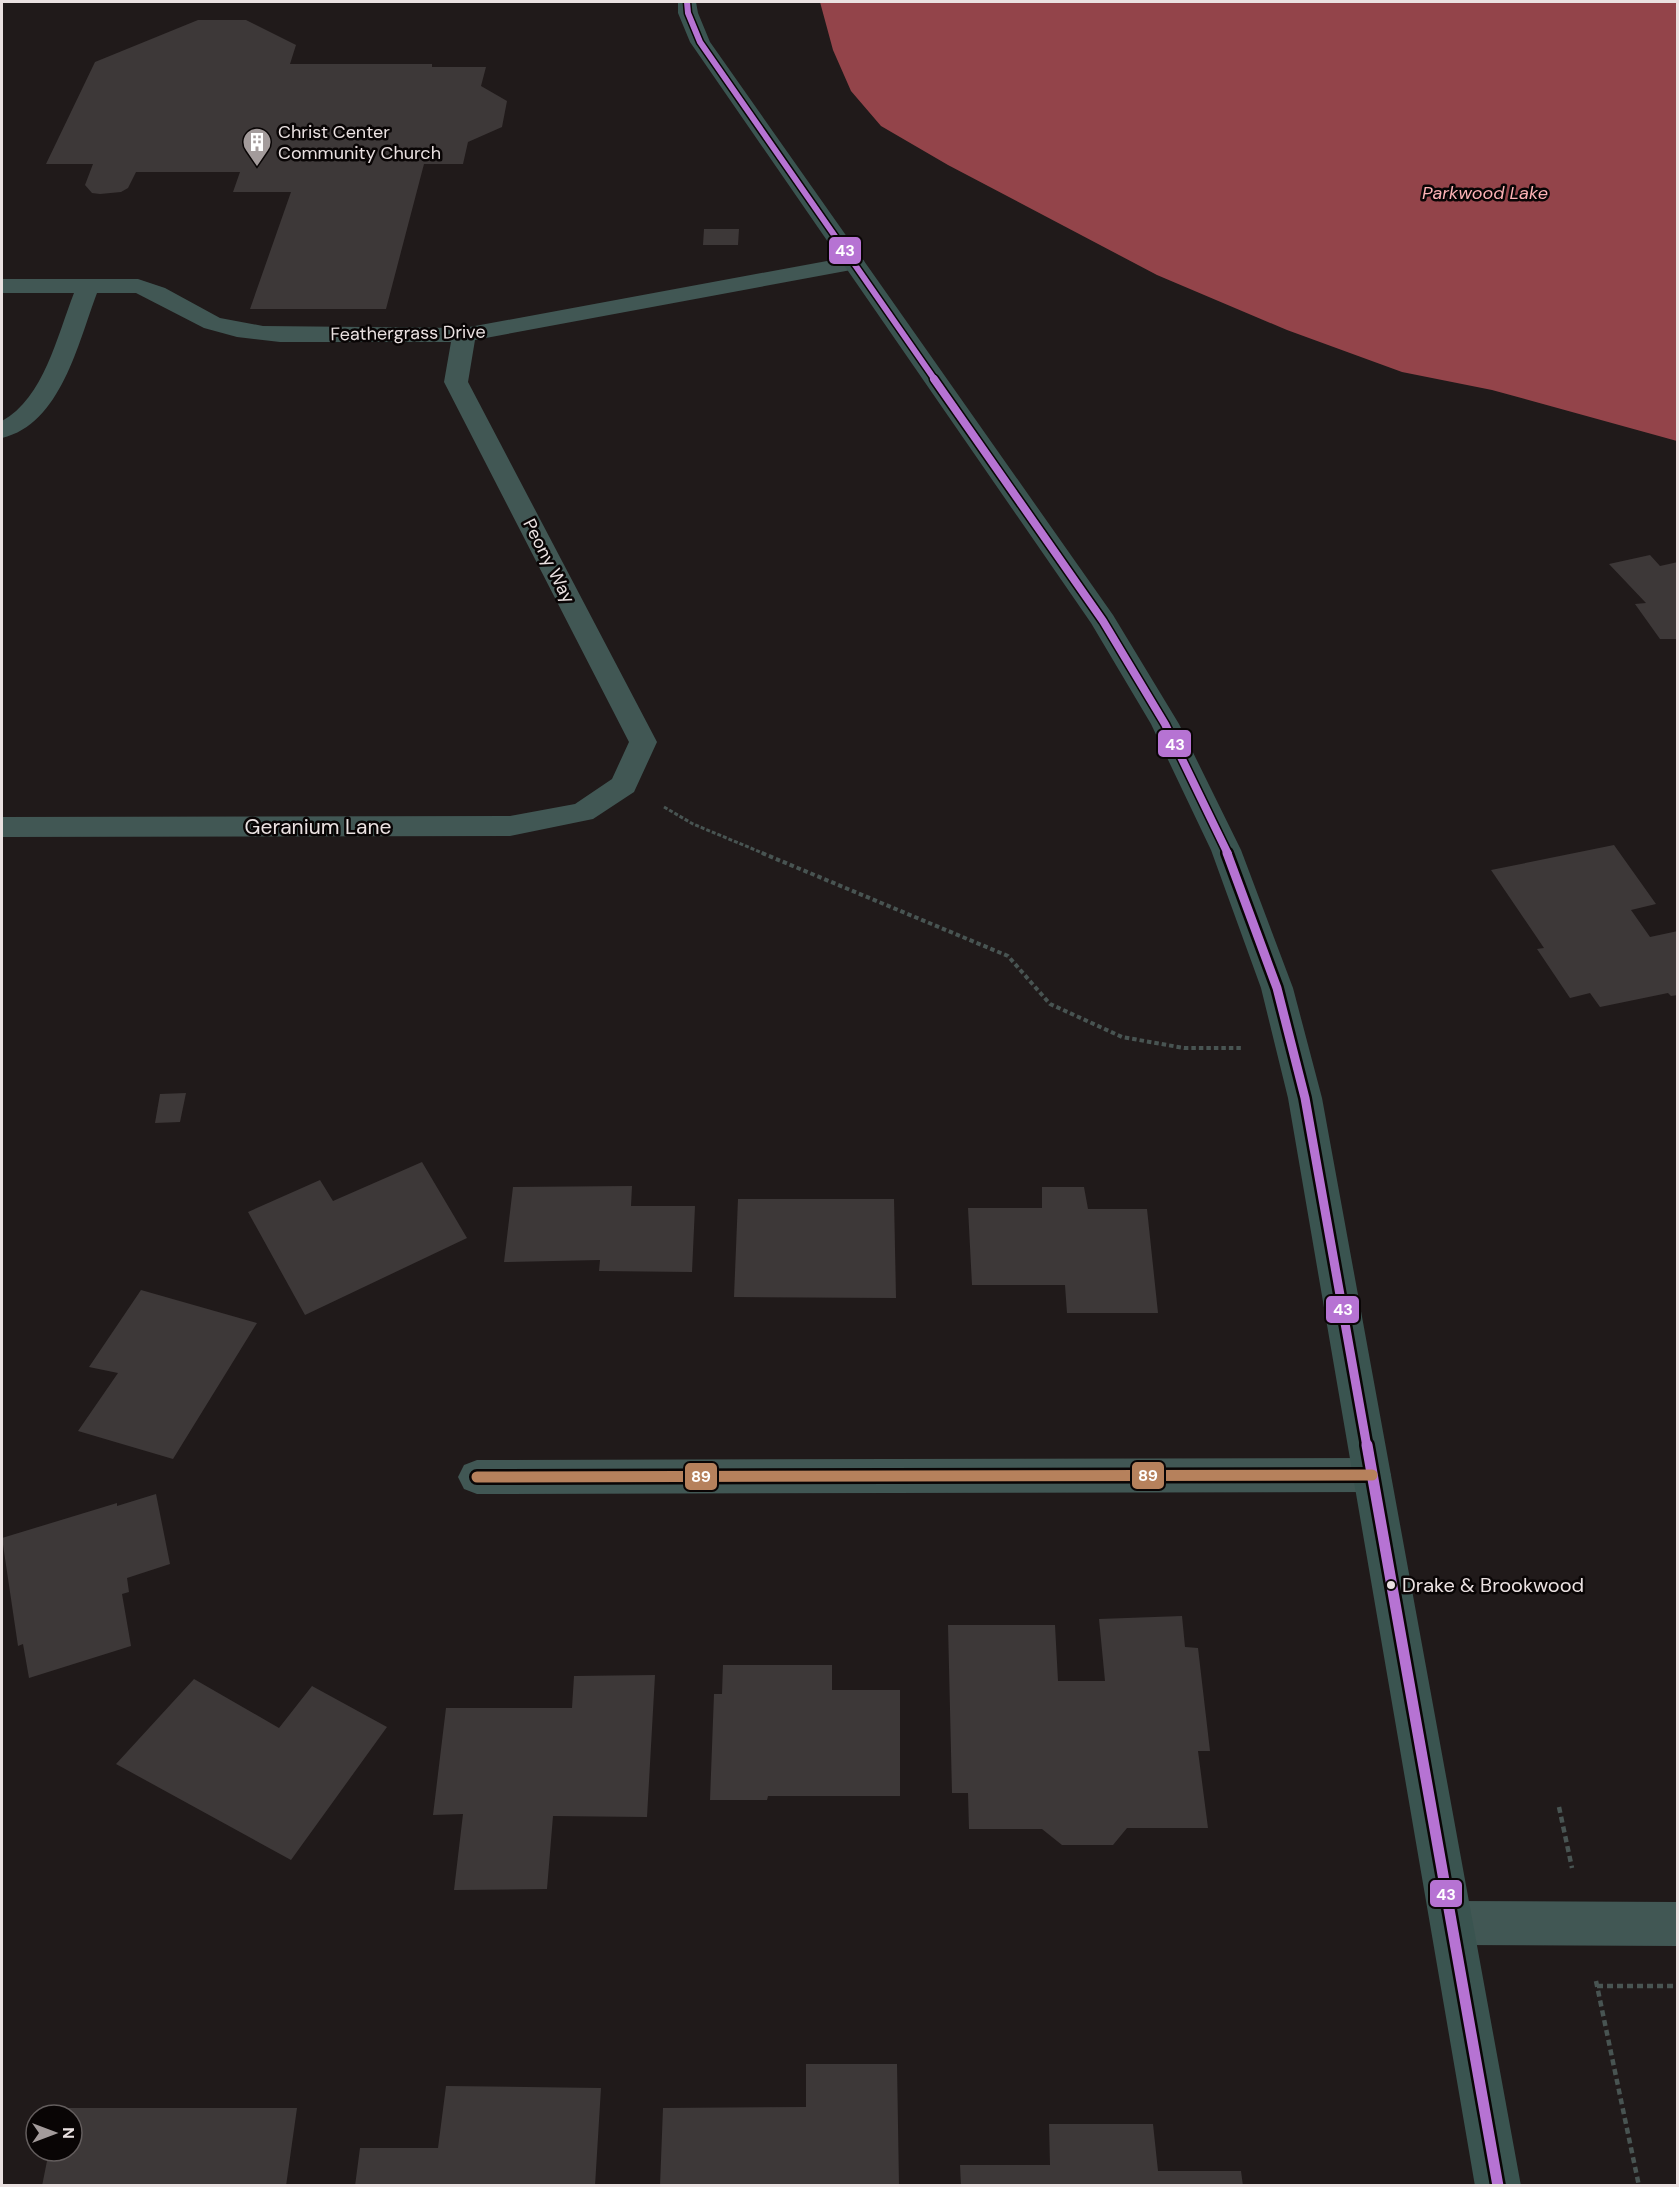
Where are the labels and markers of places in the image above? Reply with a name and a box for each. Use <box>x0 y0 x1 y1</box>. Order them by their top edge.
place label: Christ Center Community Church <box>278 120 441 165</box>
building icon: Christ Center Community Church <box>241 126 273 168</box>
place label: Drake & Brookwood <box>1402 1572 1584 1598</box>
marker: Drake & Brookwood <box>1385 1579 1397 1591</box>

